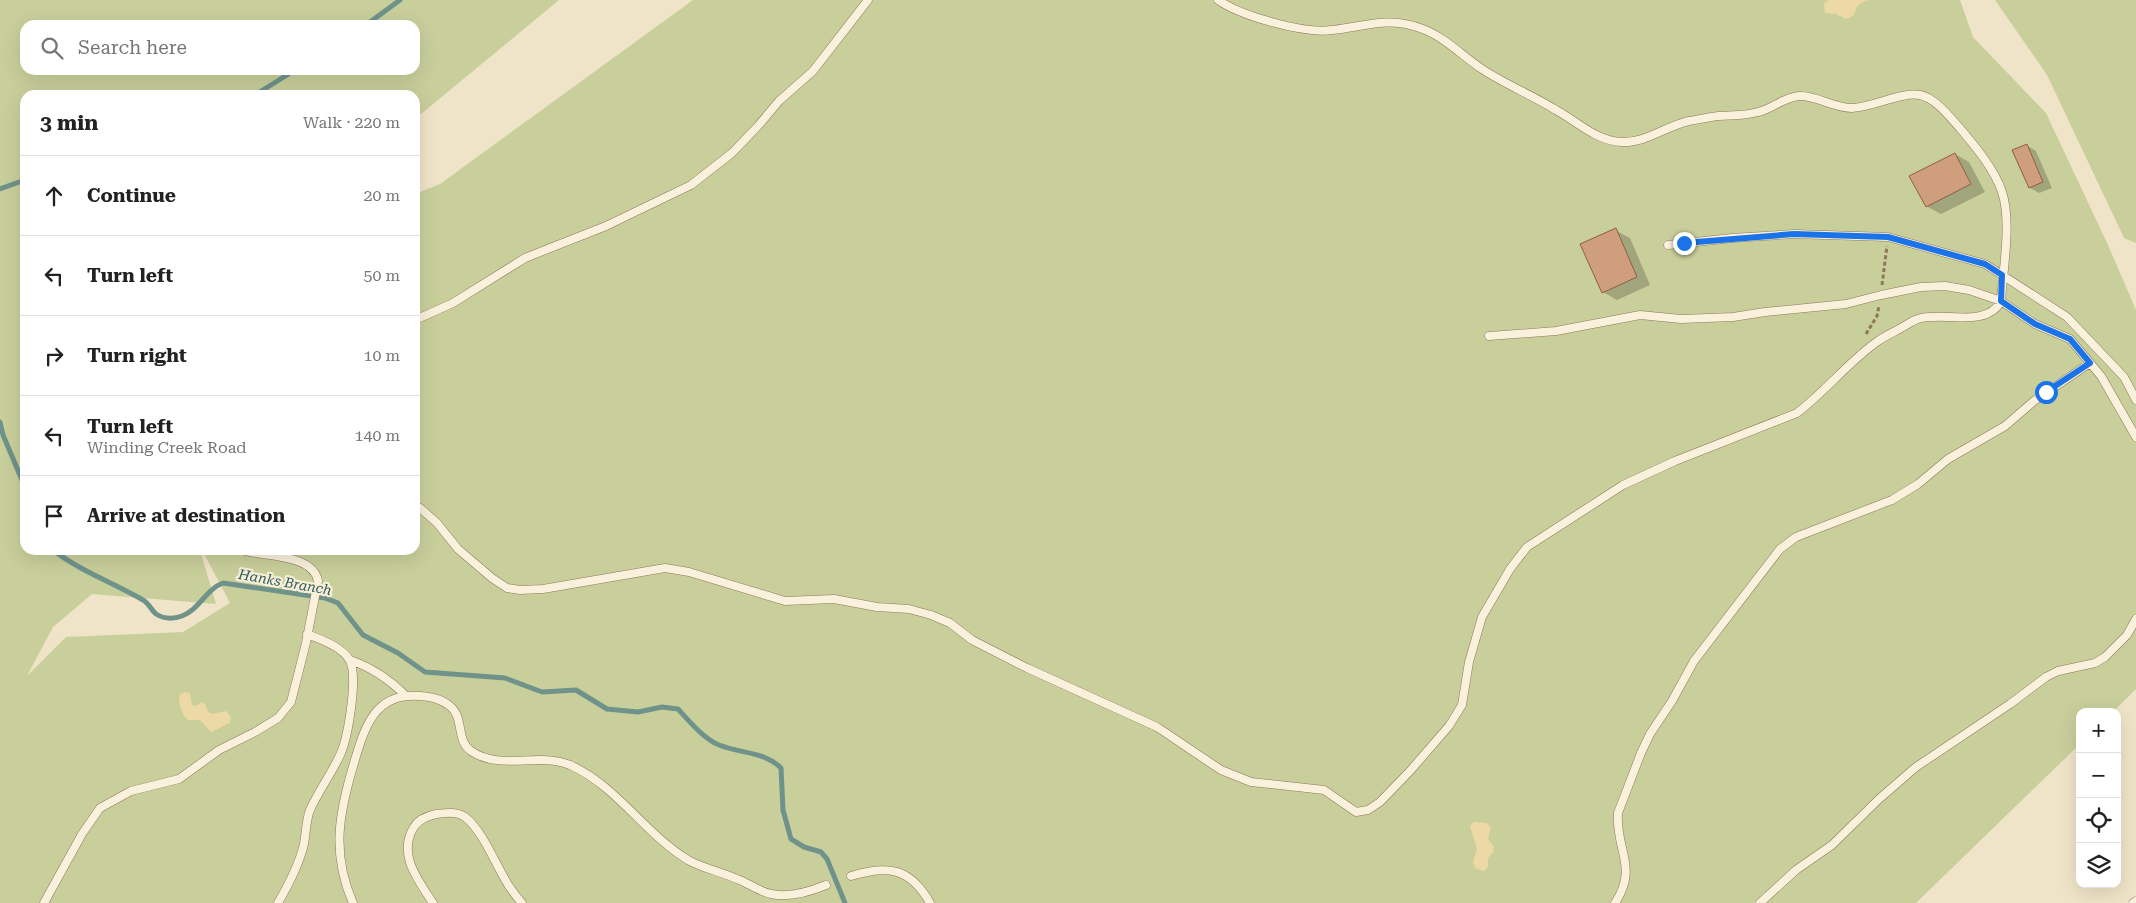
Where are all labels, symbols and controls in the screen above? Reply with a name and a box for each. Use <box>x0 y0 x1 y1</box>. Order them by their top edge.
search box <box>20 20 420 75</box>
icon: search <box>38 34 66 62</box>
text: Search here <box>78 36 187 59</box>
text: 3 min <box>40 111 98 135</box>
text: Walk · 220 m <box>303 113 400 132</box>
icon: ahead <box>40 182 68 210</box>
text: Continue <box>87 184 176 207</box>
text: 20 m <box>363 186 400 205</box>
route end <box>1673 232 1696 255</box>
icon: left <box>40 262 68 290</box>
text: Turn left <box>87 264 173 287</box>
text: 50 m <box>363 266 400 285</box>
icon: right <box>40 342 68 370</box>
text: Turn right <box>87 344 187 367</box>
text: 10 m <box>363 346 400 365</box>
route start <box>2035 381 2058 404</box>
text: Turn left <box>87 415 173 438</box>
icon: left <box>40 422 68 450</box>
text: 140 m <box>354 426 400 445</box>
text: Winding Creek Road <box>87 438 246 457</box>
icon: arrive <box>40 502 68 530</box>
text: Arrive at destination <box>87 504 285 527</box>
water label: Hanks Branch <box>236 566 333 598</box>
map controls <box>2076 708 2121 888</box>
button: + <box>2076 708 2121 753</box>
button: − <box>2076 753 2121 798</box>
button: locate <box>2076 798 2121 843</box>
button: layers <box>2076 843 2121 888</box>

